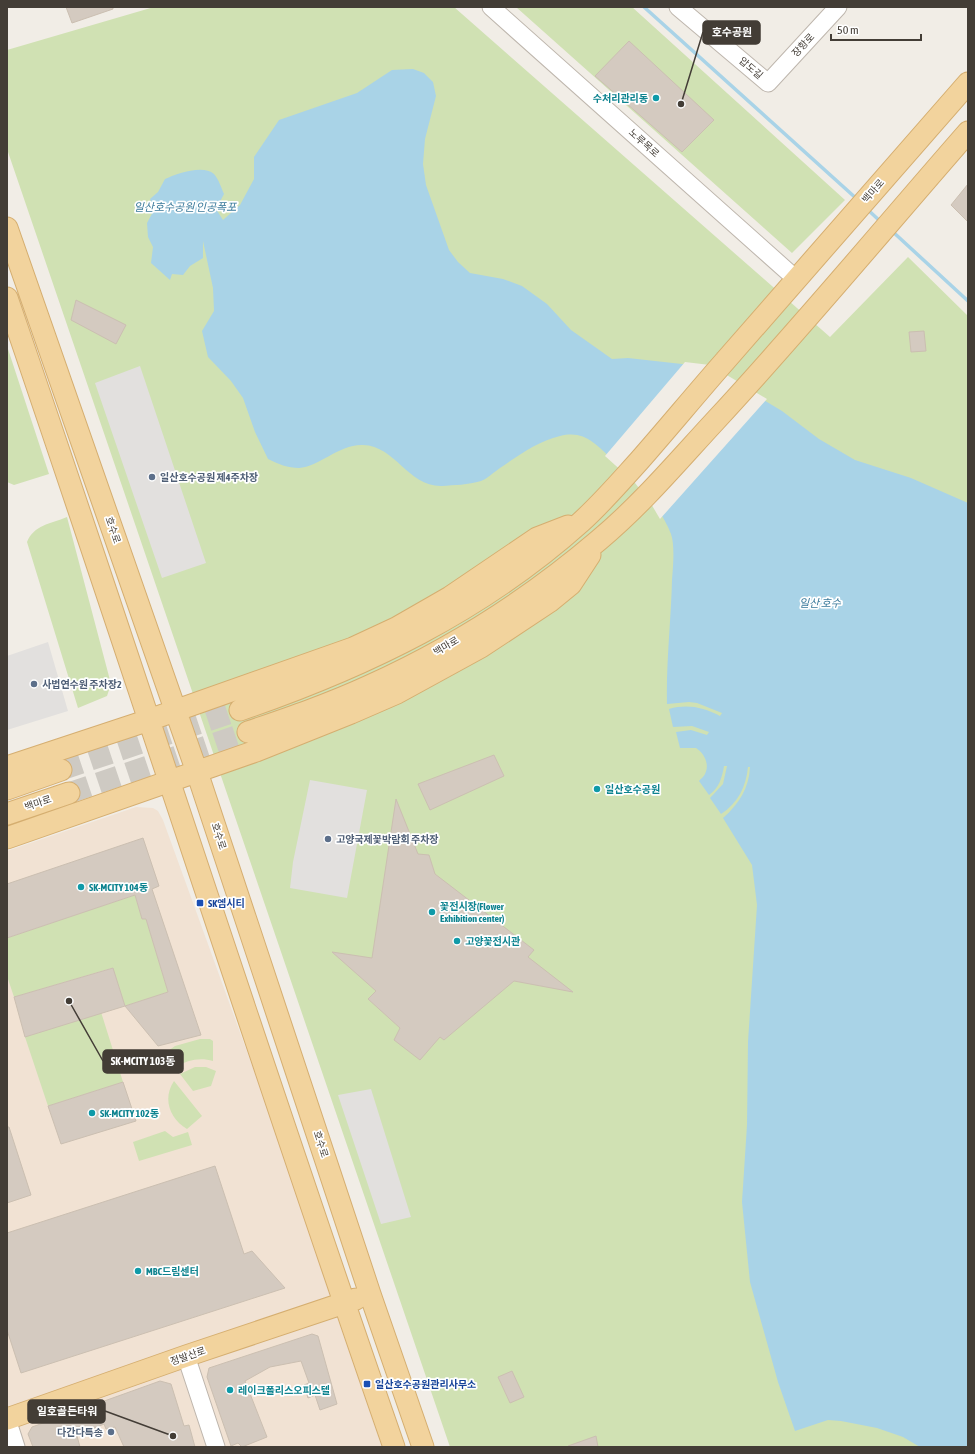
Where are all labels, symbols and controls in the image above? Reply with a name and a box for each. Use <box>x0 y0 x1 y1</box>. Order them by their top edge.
scale bar <box>831 16 921 42</box>
callout: 호수공원 <box>703 21 760 44</box>
text: 50 m <box>837 23 859 37</box>
text: 호수공원 <box>712 26 752 38</box>
street label: 장항로 <box>790 31 816 59</box>
street label: 압도길 <box>737 55 765 81</box>
place label: 수처리관리동 <box>593 93 648 104</box>
marker: 수처리관리동 <box>651 93 661 103</box>
street label: 노루목로 <box>627 127 661 159</box>
street label: 백마로 <box>860 177 886 205</box>
water label: 일산호수공원 인공폭포 <box>134 201 237 213</box>
marker: 일산호수공원 제4주차장 <box>147 472 157 482</box>
place label: 일산호수공원 제4주차장 <box>160 472 258 483</box>
street label: 호수로 <box>103 515 123 545</box>
water label: 일산 호수 <box>799 597 842 609</box>
street label: 백마로 <box>431 634 461 658</box>
marker: 사법연수원 주차장2 <box>29 679 39 689</box>
place label: 사법연수원 주차장2 <box>42 679 122 690</box>
marker: 일산호수공원 <box>592 784 602 794</box>
place label: 일산호수공원 <box>605 784 660 795</box>
street label: 백마로 <box>23 793 53 813</box>
street label: 호수로 <box>210 821 228 851</box>
marker: 고양국제꽃박람회 주차장 <box>323 834 333 844</box>
place label: 고양국제꽃박람회 주차장 <box>336 834 439 845</box>
marker: SK-MCITY 104동 <box>76 882 86 892</box>
place label: SK-MCITY 104동 <box>89 882 148 893</box>
marker: SK엠시티 <box>195 898 205 908</box>
place label: SK엠시티 <box>208 898 245 909</box>
place label: 꽃전시장(Flower Exhibition center) <box>440 901 505 924</box>
marker: 꽃전시장(Flower Exhibition center) <box>427 907 437 917</box>
marker: 고양꽃전시관 <box>452 936 462 946</box>
place label: 고양꽃전시관 <box>465 936 520 947</box>
callout: SK-MCITY 103동 <box>103 1050 183 1073</box>
text: SK-MCITY 103동 <box>111 1055 175 1067</box>
marker: SK-MCITY 102동 <box>87 1108 97 1118</box>
place label: SK-MCITY 102동 <box>100 1108 159 1119</box>
street label: 호수로 <box>312 1129 330 1159</box>
marker: MBC드림센터 <box>133 1266 143 1276</box>
place label: MBC드림센터 <box>146 1266 199 1277</box>
street label: 정발산로 <box>169 1345 207 1367</box>
marker: 일산호수공원관리사무소 <box>362 1379 372 1389</box>
place label: 일산호수공원관리사무소 <box>375 1379 476 1390</box>
marker: 레이크폴리스오피스텔 <box>225 1385 235 1395</box>
place label: 레이크폴리스오피스텔 <box>238 1385 330 1396</box>
callout: 일호골든타워 <box>28 1400 105 1423</box>
text: 일호골든타워 <box>37 1405 97 1417</box>
place label: 다간다특송 <box>57 1427 103 1438</box>
marker: 다간다특송 <box>106 1427 116 1437</box>

